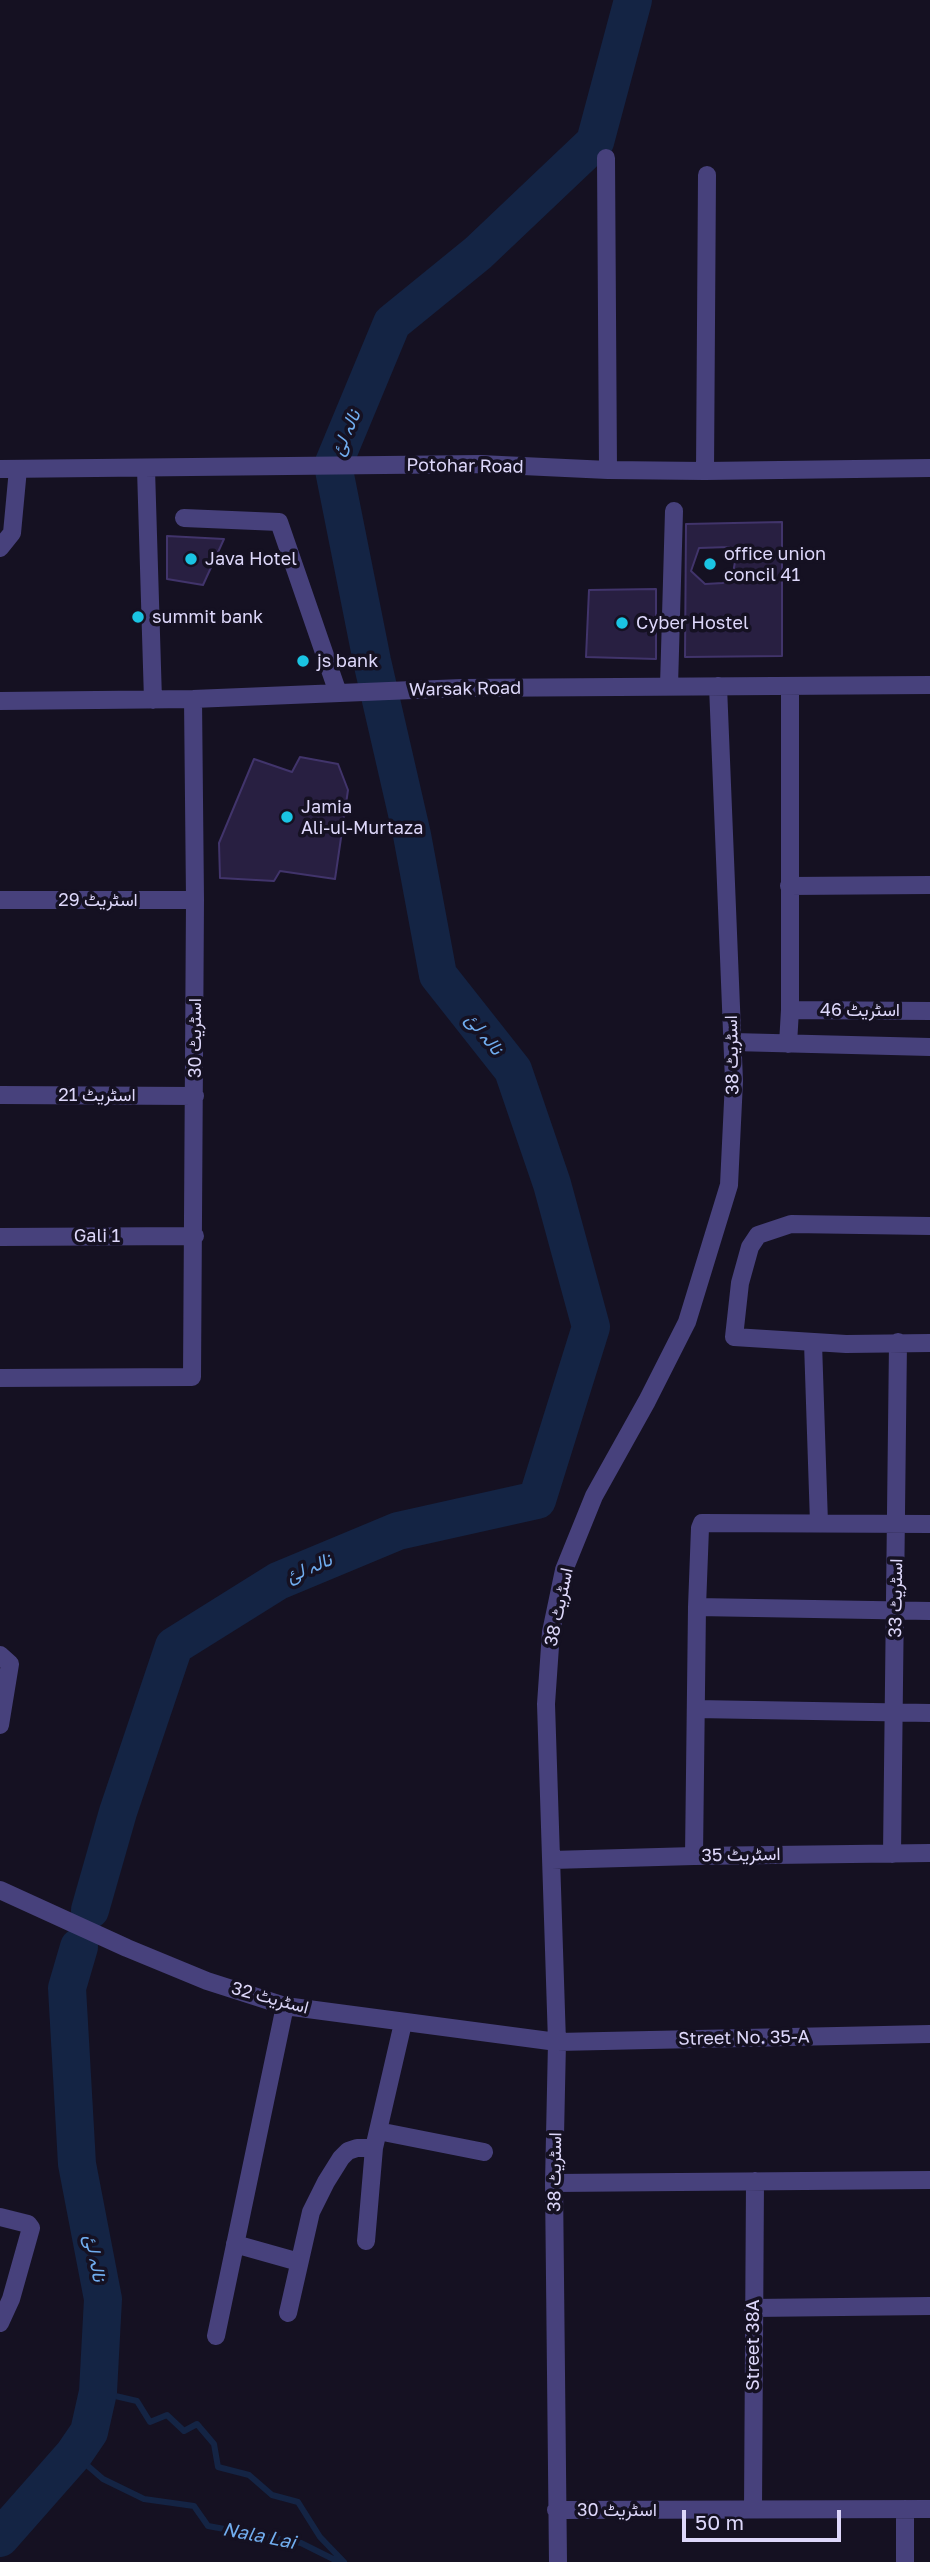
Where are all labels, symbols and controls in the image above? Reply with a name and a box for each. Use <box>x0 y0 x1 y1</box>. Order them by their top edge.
water label: نالہ لئ <box>326 407 366 459</box>
street label: Potohar Road <box>406 454 524 478</box>
place label: office union concil 41 <box>724 543 826 586</box>
place label: Java Hotel <box>205 548 297 570</box>
marker: Java Hotel <box>183 551 199 567</box>
marker: office union concil 41 <box>702 556 718 572</box>
place label: summit bank <box>152 606 263 628</box>
marker: summit bank <box>130 609 146 625</box>
place label: Cyber Hostel <box>636 612 749 634</box>
marker: Cyber Hostel <box>614 615 630 631</box>
place label: js bank <box>317 650 378 672</box>
marker: js bank <box>295 653 311 669</box>
street label: Warsak Road <box>409 677 521 701</box>
place label: Jamia Ali-ul-Murtaza <box>301 796 423 838</box>
marker: Jamia Ali-ul-Murtaza <box>279 809 295 825</box>
street label: اسٹریٹ 29 <box>58 889 138 911</box>
street label: اسٹریٹ 30 <box>184 998 206 1078</box>
street label: اسٹریٹ 46 <box>820 999 900 1021</box>
water label: نالہ لئ <box>460 1008 508 1060</box>
street label: اسٹریٹ 38 <box>721 1015 743 1095</box>
street label: اسٹریٹ 21 <box>58 1084 136 1106</box>
street label: Gali 1 <box>74 1225 120 1247</box>
water label: نالہ لئ <box>283 1548 335 1588</box>
street label: اسٹریٹ 33 <box>885 1558 907 1638</box>
street label: اسٹریٹ 38 <box>540 1566 578 1648</box>
street label: اسٹریٹ 35 <box>701 1844 781 1866</box>
street label: اسٹریٹ 32 <box>229 1977 311 2019</box>
street label: Street No. 35-A <box>678 2026 810 2050</box>
street label: اسٹریٹ 38 <box>544 2132 566 2212</box>
water label: نالہ لئ <box>79 2233 111 2283</box>
street label: Street 38A <box>742 2299 764 2391</box>
scale bar <box>685 2496 844 2540</box>
street label: اسٹریٹ 30 <box>577 2499 657 2521</box>
text: 50 m <box>695 2509 744 2535</box>
water label: Nala Lai <box>221 2518 297 2554</box>

